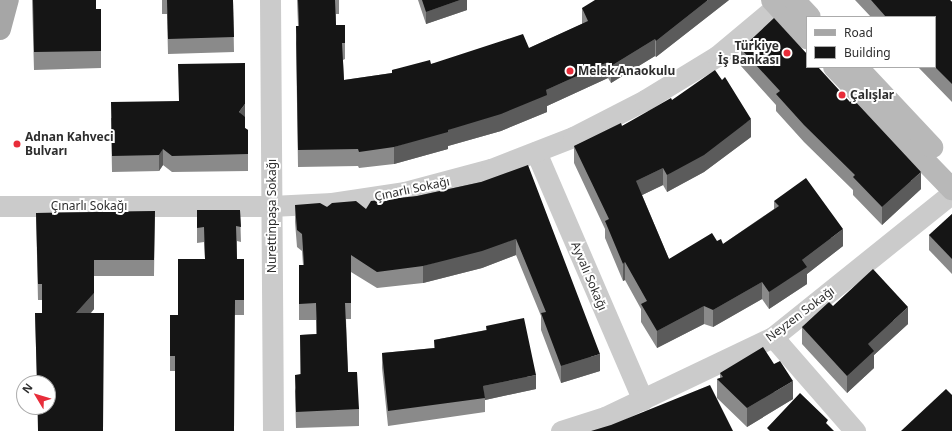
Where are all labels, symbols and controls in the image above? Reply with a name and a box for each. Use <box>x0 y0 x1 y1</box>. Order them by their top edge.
legend <box>806 16 936 68</box>
text: Road <box>844 24 873 41</box>
place label: Türkiye İş Bankası <box>718 39 779 67</box>
text: Building <box>844 44 891 61</box>
marker: Türkiye İş Bankası <box>782 48 792 58</box>
place label: Melek Anaokulu <box>578 64 675 78</box>
marker: Melek Anaokulu <box>565 66 575 76</box>
place label: Çalışlar <box>850 88 894 102</box>
marker: Çalışlar <box>837 90 847 100</box>
place label: Adnan Kahveci Bulvarı <box>25 130 114 158</box>
marker: Adnan Kahveci Bulvarı <box>12 139 22 149</box>
street label: Nurettinpaşa Sokağı <box>265 159 279 273</box>
street label: Çınarlı Sokağı <box>373 174 451 204</box>
street label: Çınarlı Sokağı <box>51 199 127 213</box>
street label: Ayvalı Sokağı <box>568 239 610 313</box>
street label: Neyzen Sokağı <box>763 284 837 344</box>
north arrow <box>16 375 56 415</box>
text: N <box>18 380 36 396</box>

